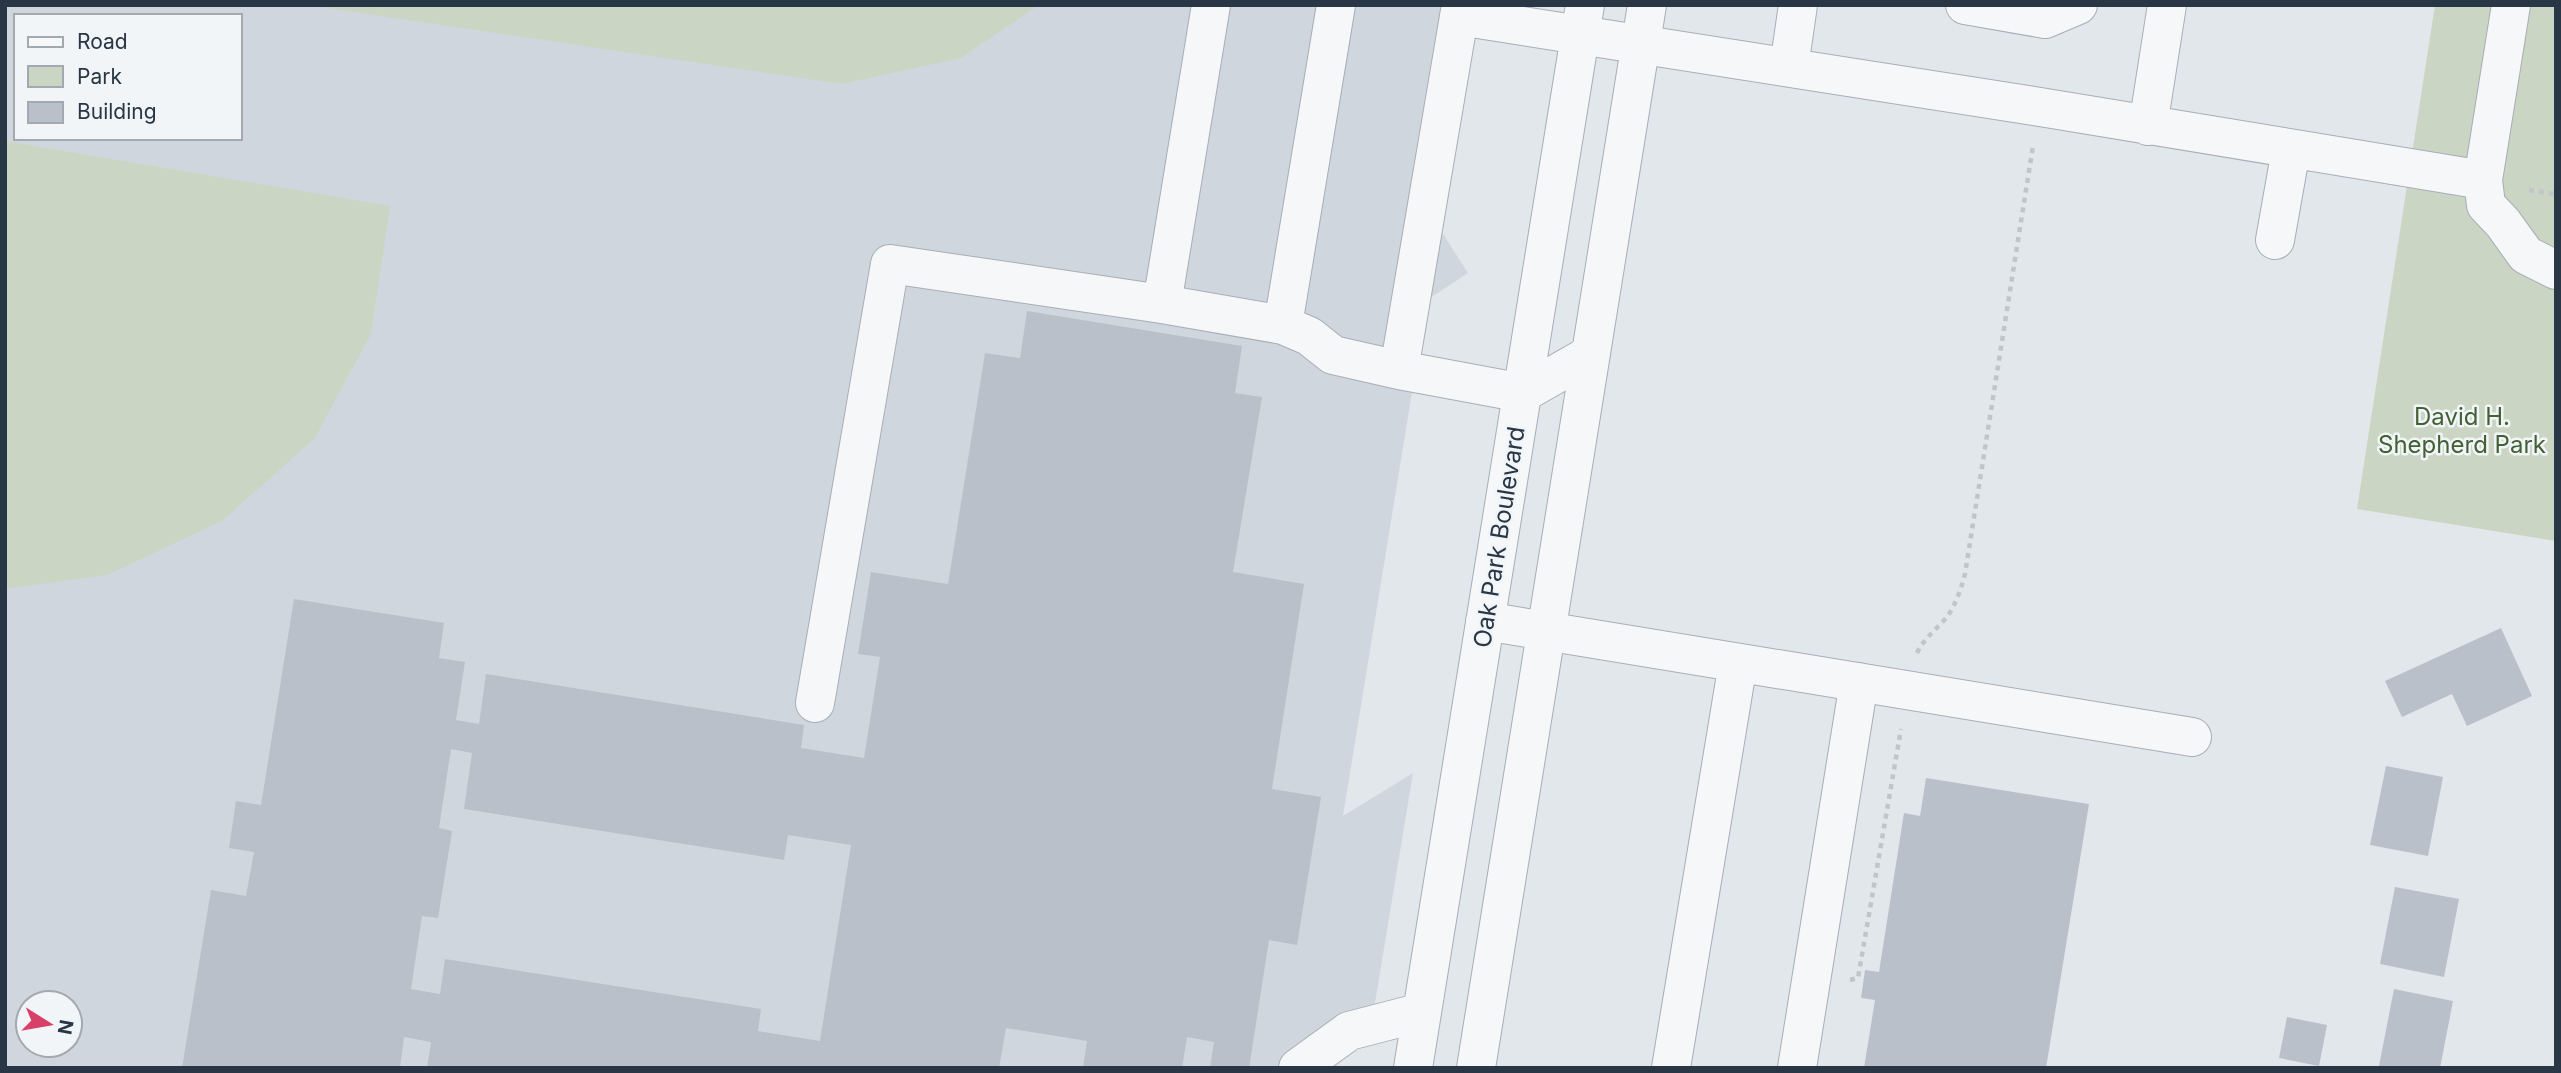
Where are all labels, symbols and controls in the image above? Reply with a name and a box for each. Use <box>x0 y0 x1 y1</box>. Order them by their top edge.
legend <box>14 14 242 140</box>
text: Road <box>77 29 128 54</box>
text: Park <box>77 64 122 89</box>
text: Building <box>77 99 157 124</box>
park label: David H. Shepherd Park <box>2378 402 2546 459</box>
street label: Oak Park Boulevard <box>1467 424 1531 650</box>
north arrow <box>14 989 84 1059</box>
text: N <box>53 1018 78 1036</box>

